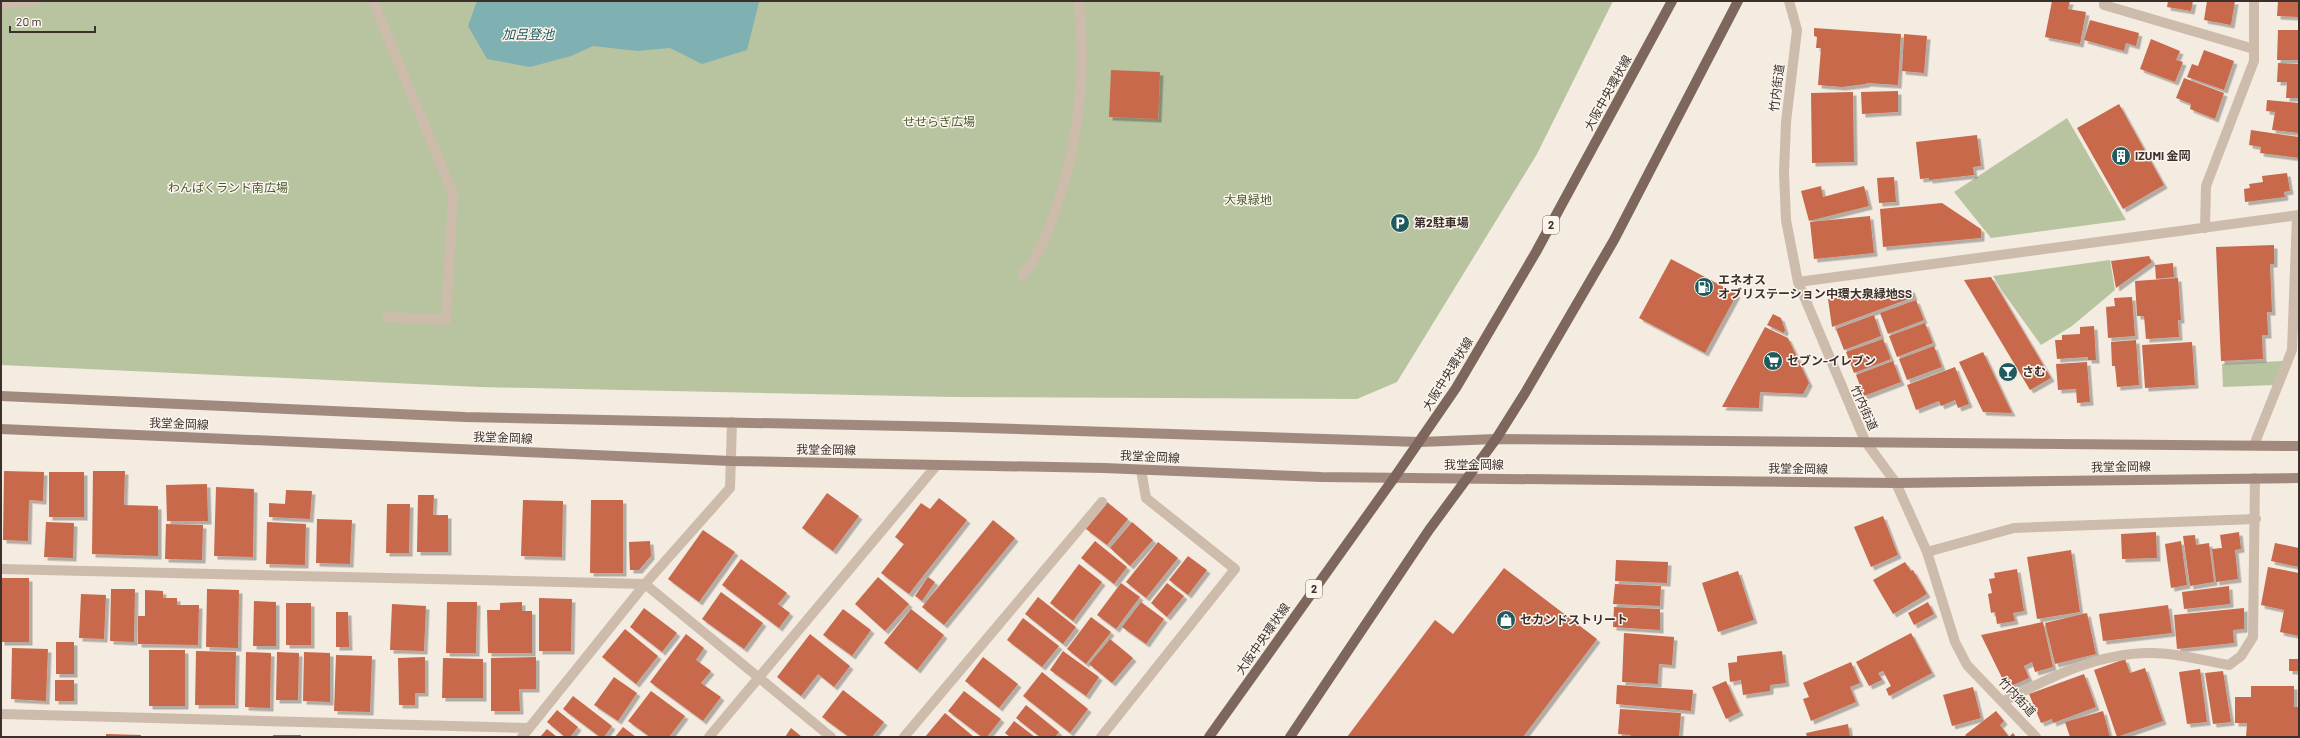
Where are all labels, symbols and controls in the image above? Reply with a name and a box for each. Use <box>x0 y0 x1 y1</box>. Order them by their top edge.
scale bar <box>10 8 95 34</box>
text: 20 m <box>16 14 42 28</box>
water label: 加呂登池 <box>502 26 556 42</box>
street label: 大阪中央環状線 <box>1581 52 1634 133</box>
street label: 竹内街道 <box>1766 63 1786 113</box>
park label: せせらぎ広場 <box>903 114 975 128</box>
building icon: IZUMI 金岡 <box>2110 145 2132 167</box>
place label: IZUMI 金岡 <box>2135 148 2191 162</box>
park label: わんぱくランド南広場 <box>168 180 288 194</box>
park label: 大泉緑地 <box>1224 192 1272 206</box>
parking icon: 第2駐車場 <box>1389 212 1411 234</box>
place label: 第2駐車場 <box>1414 215 1469 229</box>
road number: 2 <box>1543 216 1559 234</box>
place label: エネオス オブリステーション中環大泉緑地SS <box>1718 272 1912 300</box>
fuel station icon: エネオス オブリステーション中環大泉緑地SS <box>1693 276 1715 298</box>
street label: 大阪中央環状線 <box>1419 334 1475 413</box>
supermarket icon: セブン-イレブン <box>1762 350 1784 372</box>
place label: セブン-イレブン <box>1787 353 1876 367</box>
bar icon: さむ <box>1997 361 2019 383</box>
place label: さむ <box>2022 364 2046 378</box>
street label: 竹内街道 <box>1849 383 1881 432</box>
street label: 我堂金岡線 <box>149 415 209 431</box>
street label: 我堂金岡線 <box>473 429 533 445</box>
street label: 我堂金岡線 <box>796 441 856 457</box>
street label: 我堂金岡線 <box>1120 447 1180 465</box>
street label: 我堂金岡線 <box>1444 457 1504 471</box>
street label: 我堂金岡線 <box>2091 458 2151 474</box>
street label: 我堂金岡線 <box>1768 460 1828 476</box>
road number: 2 <box>1306 580 1322 598</box>
street label: 大阪中央環状線 <box>1232 600 1292 677</box>
shop icon: セカンドストリート <box>1495 609 1517 631</box>
place label: セカンドストリート <box>1520 612 1628 626</box>
street label: 竹内街道 <box>1996 674 2039 719</box>

